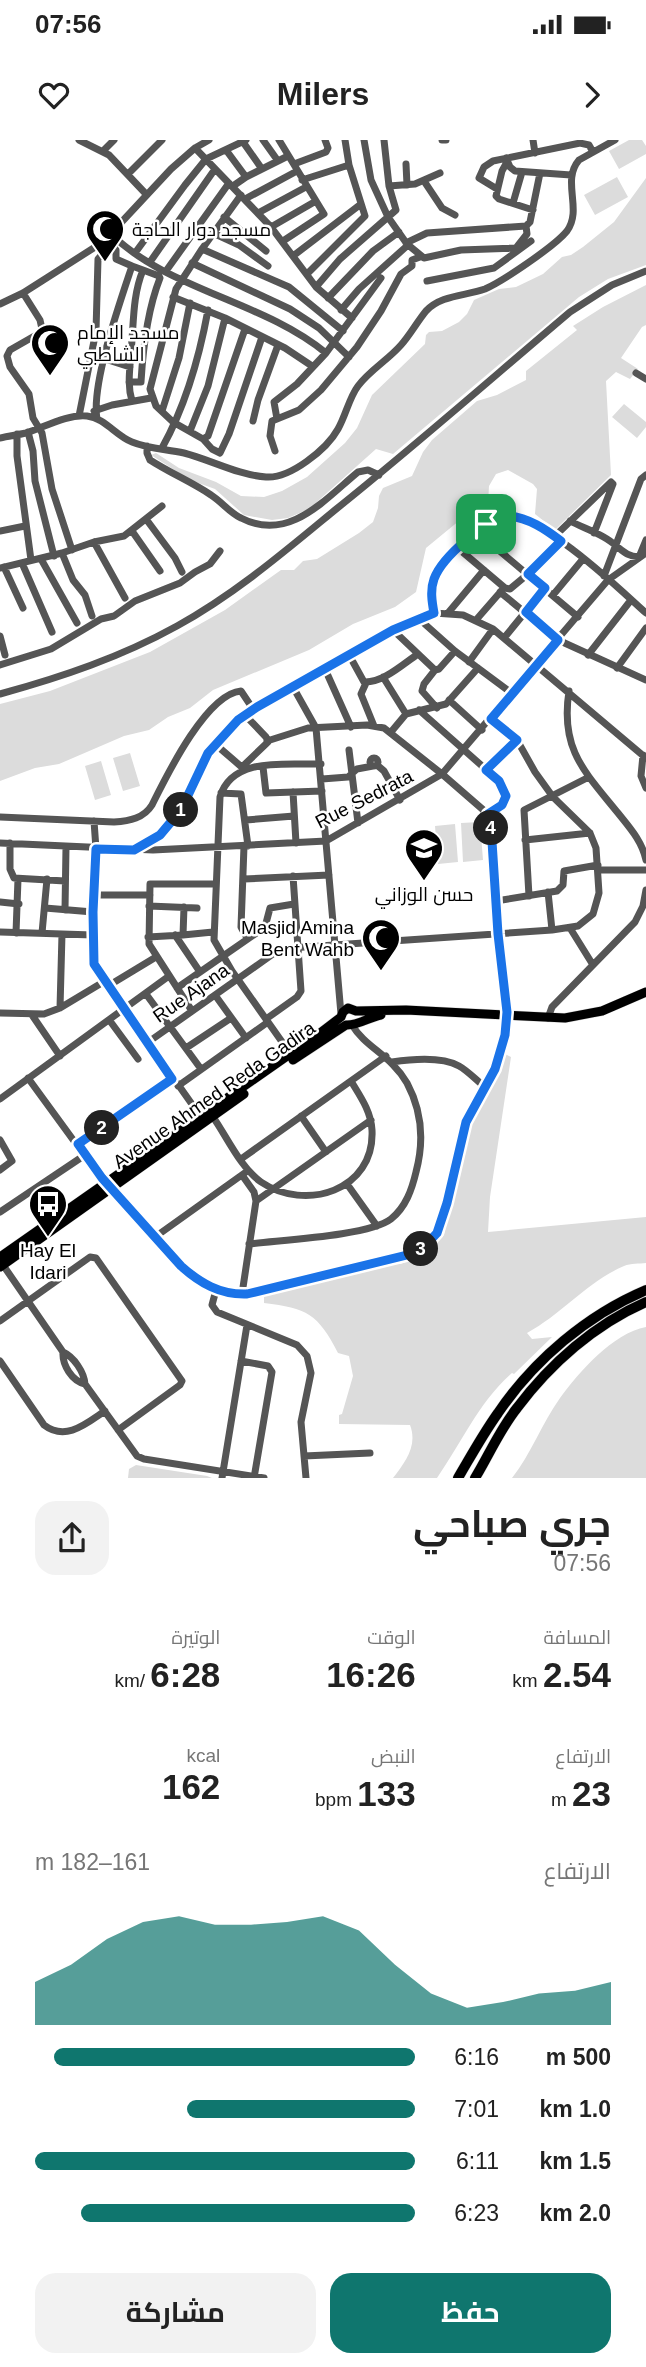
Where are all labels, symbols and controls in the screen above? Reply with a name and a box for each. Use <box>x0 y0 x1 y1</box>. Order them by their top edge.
text: 07:56 <box>35 9 102 39</box>
icon: heart <box>35 76 73 114</box>
text: Milers <box>277 76 369 112</box>
icon: forward <box>573 76 611 114</box>
mosque icon: مسجد دوار الحاجة <box>84 208 126 263</box>
place label: مسجد دوار الحاجة <box>132 219 271 241</box>
mosque icon: مسجد الإمام الشاطبي <box>29 322 71 377</box>
place label: مسجد الإمام الشاطبي <box>77 322 179 369</box>
pin <box>456 494 516 554</box>
icon: arrive <box>467 505 505 543</box>
street label: Rue Sedrata <box>312 765 417 833</box>
pin: 1 <box>164 792 198 828</box>
text: 1 <box>175 799 186 820</box>
pin: 4 <box>474 810 508 846</box>
text: 4 <box>485 817 496 838</box>
school or university icon: حسن الوزاني <box>403 827 445 882</box>
place label: حسن الوزاني <box>375 884 473 909</box>
place label: Masjid Amina Bent Wahb <box>241 917 354 960</box>
mosque icon: Masjid Amina Bent Wahb <box>360 917 402 972</box>
street label: Rue Ajana <box>149 959 233 1027</box>
street label: Avenue Ahmed Reda Gadira <box>109 1017 319 1173</box>
pin: 2 <box>84 1110 119 1146</box>
text: 2 <box>96 1117 107 1138</box>
bus stop icon: Hay El Idari <box>27 1183 69 1238</box>
pin: 3 <box>404 1232 438 1266</box>
text: 3 <box>415 1238 426 1259</box>
place label: Hay El Idari <box>20 1240 76 1283</box>
button: share <box>35 1501 109 1575</box>
text: جري صباحي <box>413 1503 611 1545</box>
text: 07:56 <box>553 1550 611 1576</box>
text: الوتيرة <box>172 1627 220 1648</box>
text: الوقت <box>367 1627 416 1648</box>
text: المسافة <box>543 1627 611 1648</box>
text: 6:28 <box>150 1655 220 1694</box>
text: 16:26 <box>326 1655 416 1694</box>
text: 2.54 <box>543 1655 611 1694</box>
text: /km <box>114 1670 150 1691</box>
text: km <box>512 1670 543 1691</box>
text: kcal <box>187 1745 220 1766</box>
text: النبض <box>371 1746 416 1767</box>
text: الارتفاع <box>555 1746 611 1767</box>
text: 162 <box>162 1767 220 1806</box>
text: 133 <box>357 1774 416 1813</box>
text: 23 <box>572 1774 611 1813</box>
text: bpm <box>315 1789 357 1810</box>
text: m <box>551 1789 572 1810</box>
text: 161–182 m <box>35 1849 150 1875</box>
text: الارتفاع <box>544 1858 611 1884</box>
text: 6:16 <box>454 2044 499 2070</box>
text: 500 m <box>546 2044 611 2070</box>
text: 7:01 <box>454 2096 499 2122</box>
text: 1.0 km <box>539 2096 611 2122</box>
text: 6:11 <box>456 2148 499 2174</box>
text: 1.5 km <box>539 2148 611 2174</box>
text: 6:23 <box>454 2200 499 2226</box>
text: 2.0 km <box>539 2200 611 2226</box>
button: مشاركة <box>35 2273 316 2353</box>
button: حفظ <box>330 2273 611 2353</box>

